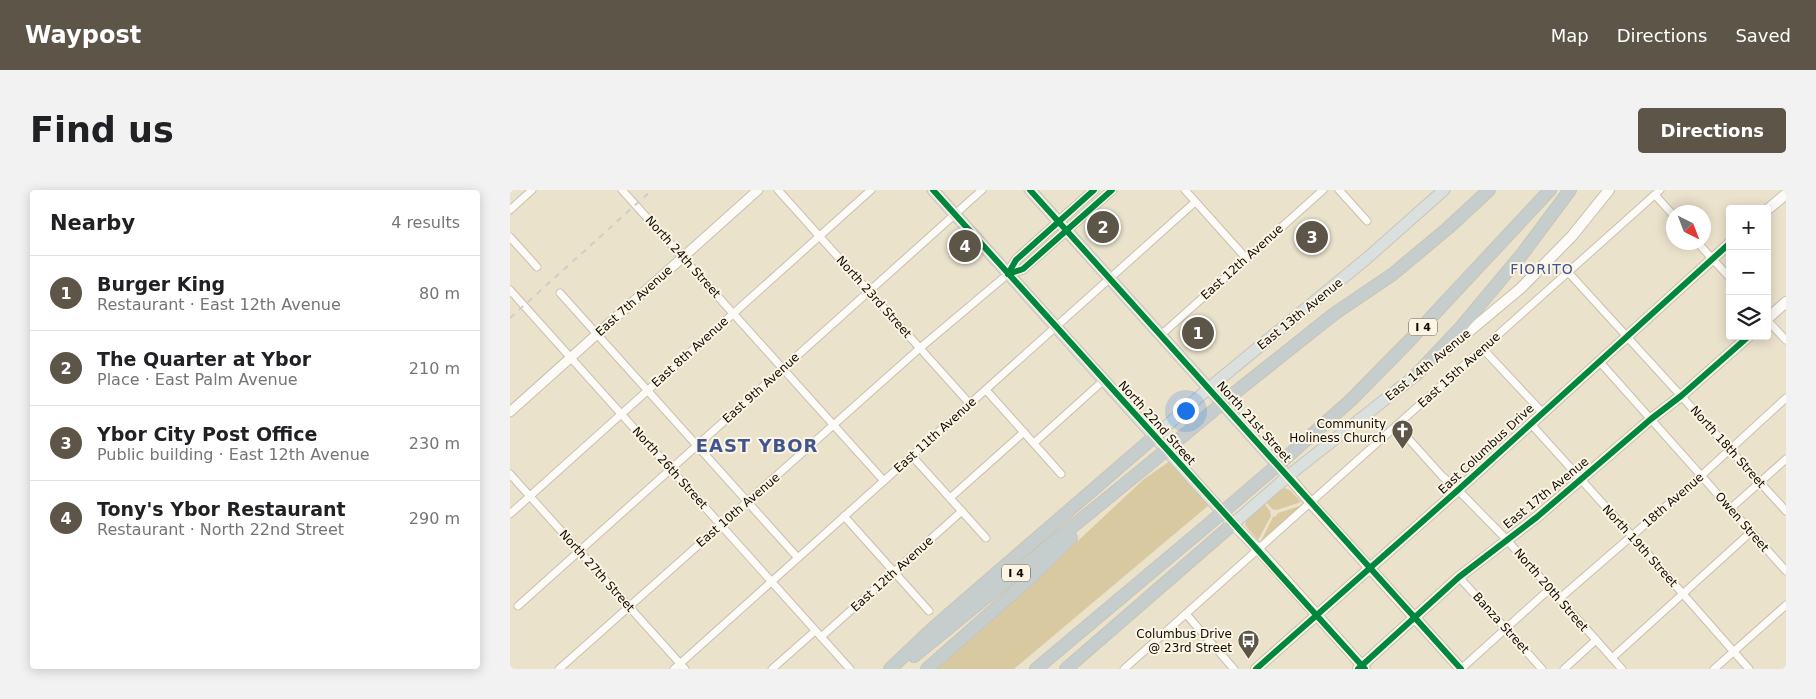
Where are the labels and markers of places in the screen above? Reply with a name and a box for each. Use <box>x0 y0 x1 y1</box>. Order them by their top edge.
pin: 2 <box>1087 208 1119 246</box>
pin: 3 <box>1296 218 1328 256</box>
pin: 4 <box>949 227 981 265</box>
pin: 1 <box>1182 314 1214 352</box>
place label: Community Holiness Church <box>1289 417 1386 445</box>
church icon: Community Holiness Church <box>1390 419 1414 450</box>
place label: Columbus Drive @ 23rd Street <box>1136 627 1232 655</box>
bus stop icon: Columbus Drive @ 23rd Street <box>1236 629 1260 660</box>

